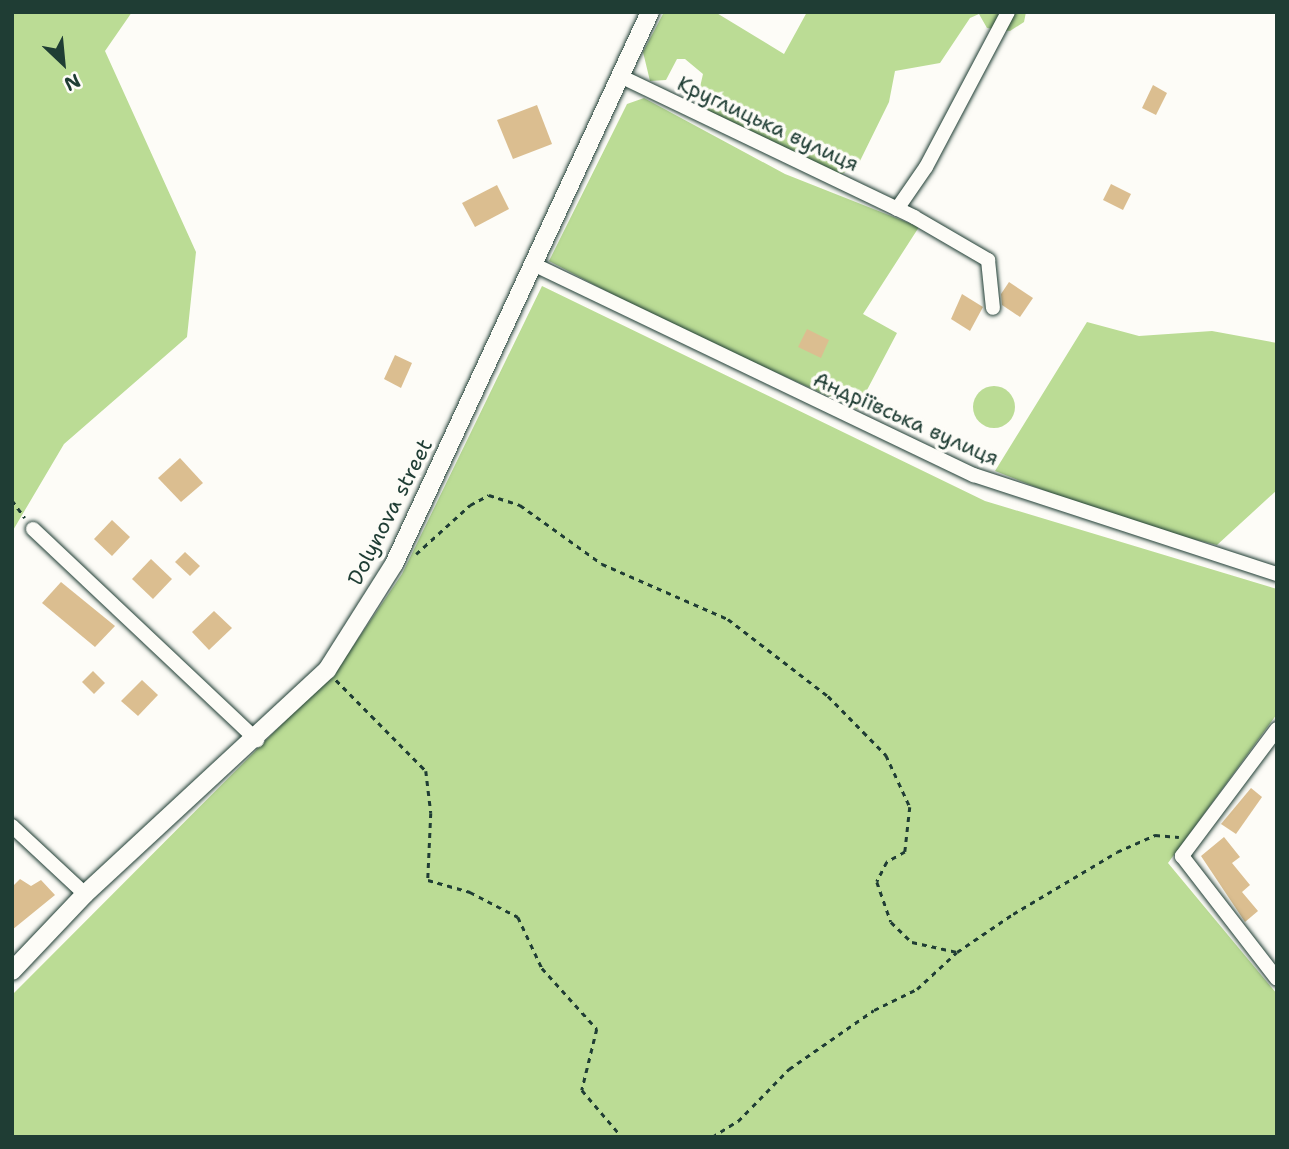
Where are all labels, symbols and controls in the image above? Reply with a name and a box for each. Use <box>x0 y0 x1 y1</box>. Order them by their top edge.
north arrow <box>28 28 98 98</box>
text: N <box>60 68 85 97</box>
street label: Круглицька вулиця <box>673 71 863 177</box>
street label: Андріївська вулиця <box>809 367 1003 471</box>
street label: Dolynova street <box>342 435 438 589</box>

